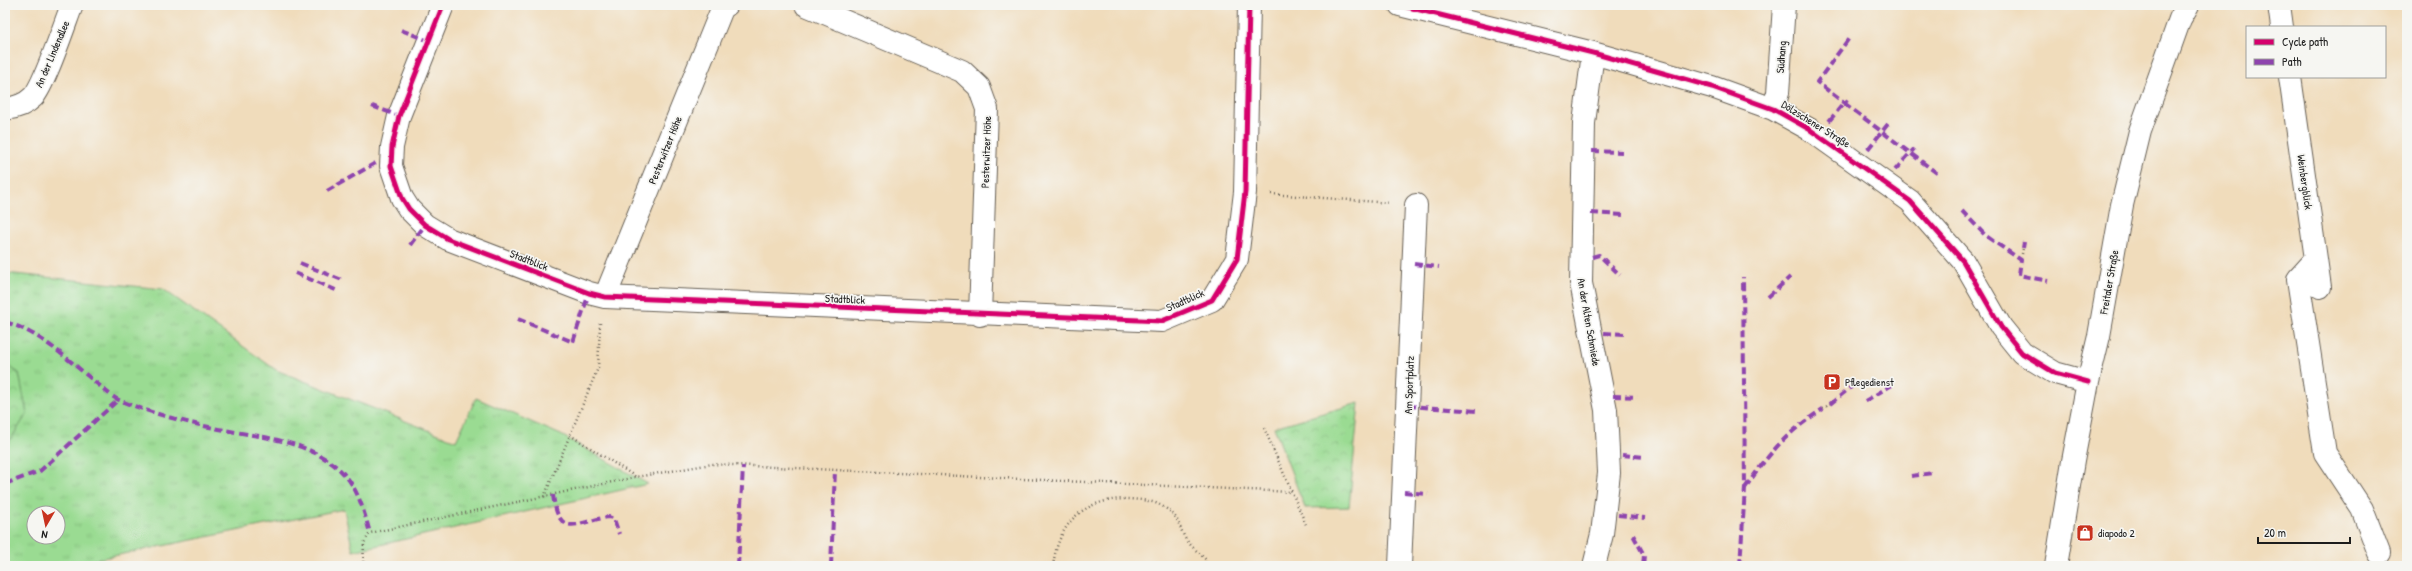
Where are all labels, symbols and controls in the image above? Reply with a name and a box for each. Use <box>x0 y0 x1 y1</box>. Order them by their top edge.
street label: An der Lindenallee <box>32 18 73 90</box>
legend <box>2246 26 2386 78</box>
text: Cycle path <box>2282 33 2328 50</box>
street label: Südhang <box>1773 40 1789 74</box>
text: Path <box>2282 53 2302 70</box>
street label: Dölzschener Straße <box>1779 97 1854 151</box>
street label: Pesterwitzer Höhe <box>645 113 685 186</box>
street label: Pesterwitzer Höhe <box>978 115 994 188</box>
street label: Weinbergblick <box>2294 154 2316 211</box>
street label: Stadtblick <box>508 246 551 274</box>
street label: Freitaler Straße <box>2096 248 2122 316</box>
street label: An der Alten Schmiede <box>1574 277 1604 368</box>
street label: Stadtblick <box>1164 285 1206 315</box>
street label: Stadtblick <box>825 291 866 307</box>
street label: Am Sportplatz <box>1401 355 1417 414</box>
parking icon: Pflegedienst <box>1822 372 1842 392</box>
place label: Pflegedienst <box>1845 375 1894 389</box>
north arrow <box>26 505 66 545</box>
scale bar <box>2258 519 2350 545</box>
shop icon: diapodo 2 <box>2075 523 2095 543</box>
text: 20 m <box>2264 524 2286 541</box>
place label: diapodo 2 <box>2098 526 2135 540</box>
text: N <box>40 527 48 542</box>

